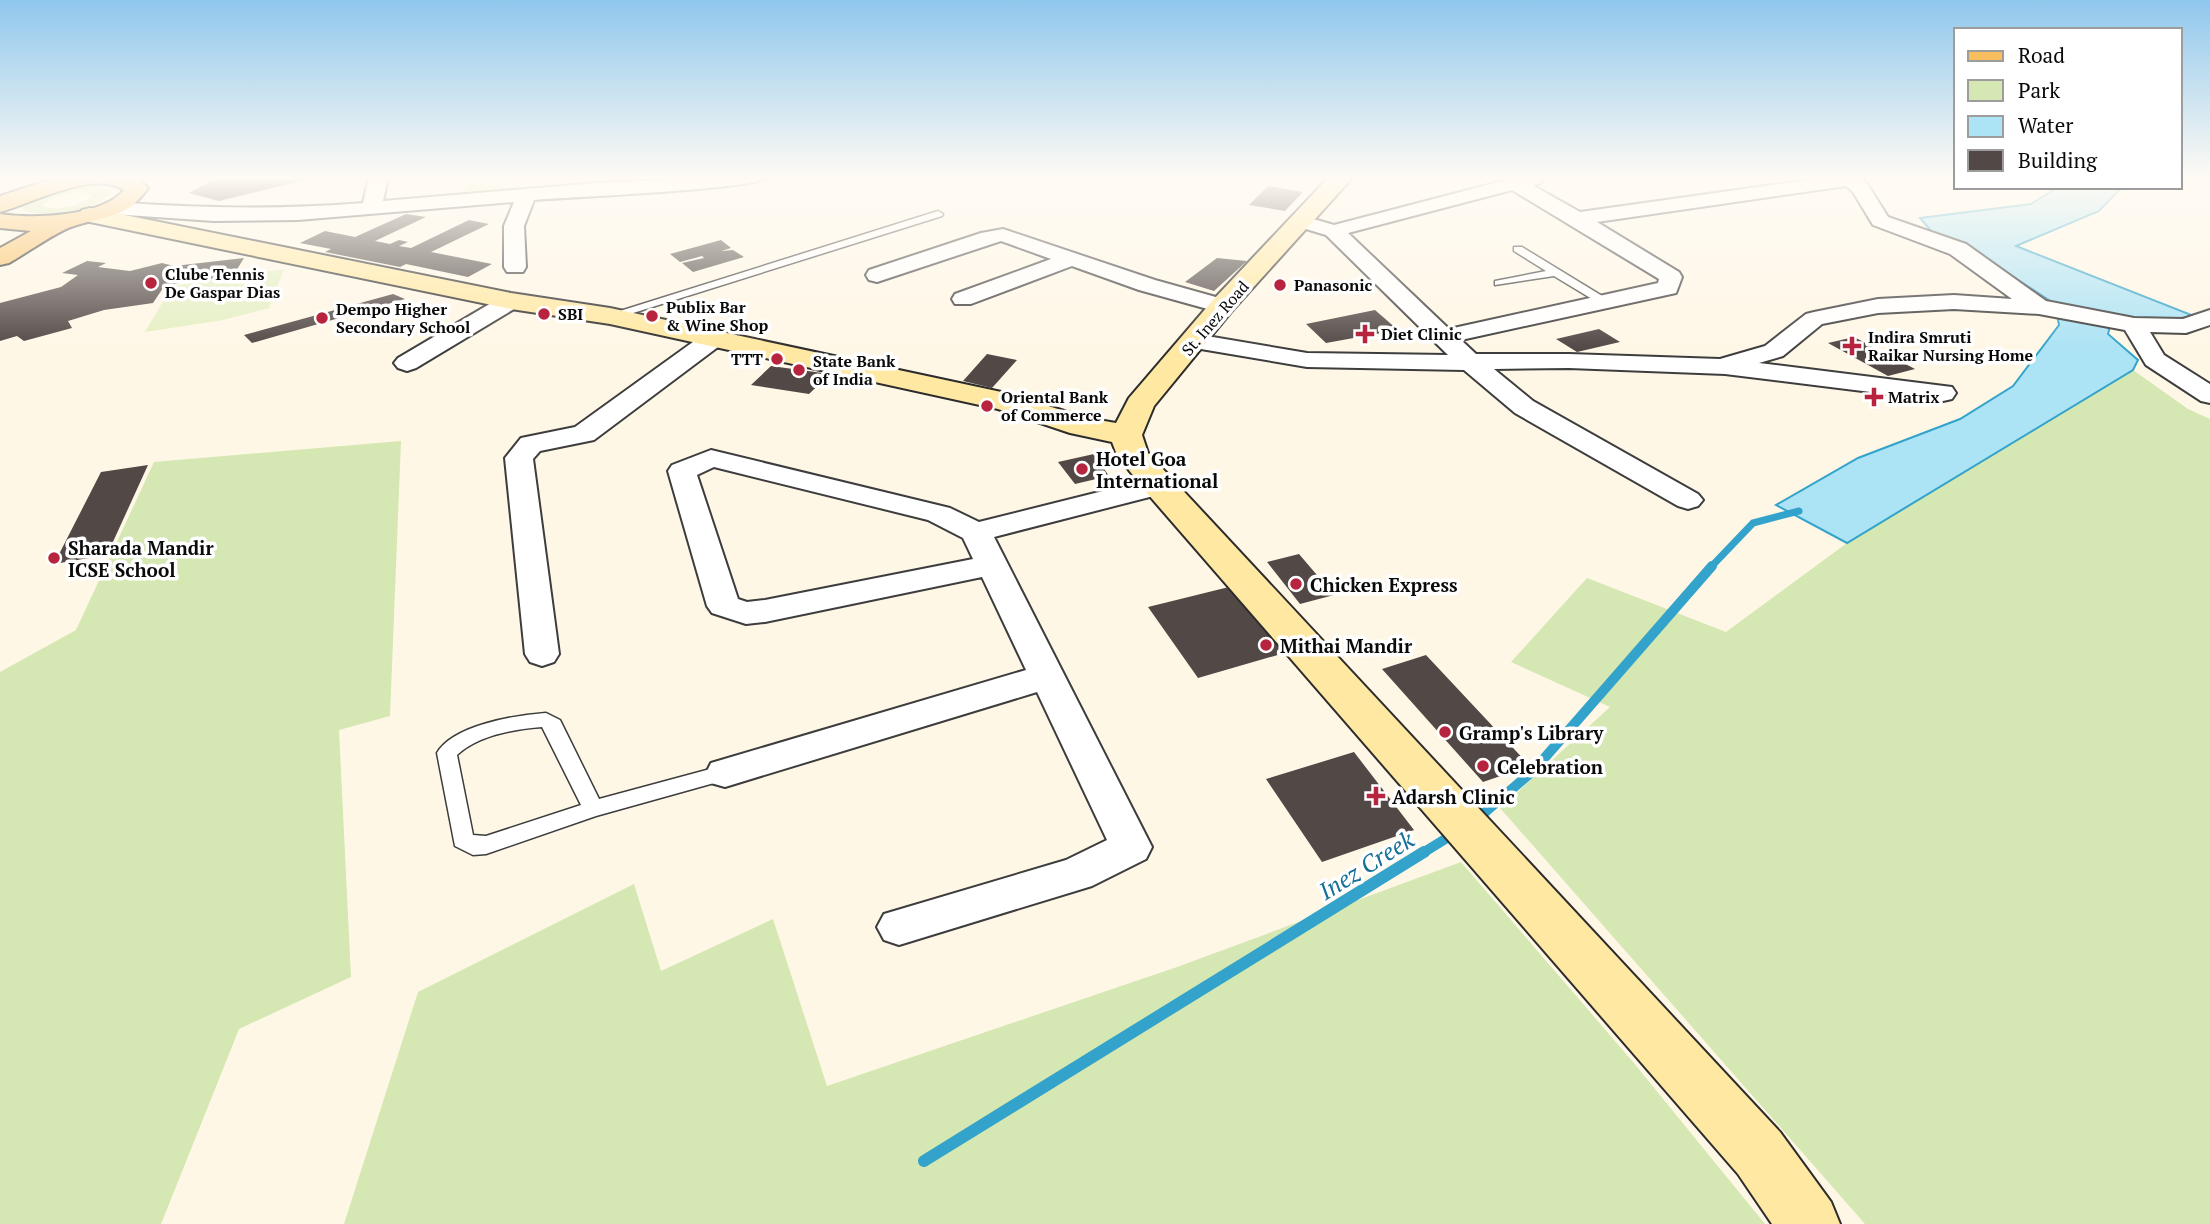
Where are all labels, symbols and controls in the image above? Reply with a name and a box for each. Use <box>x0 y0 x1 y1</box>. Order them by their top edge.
legend <box>1954 28 2182 189</box>
text: Road <box>2018 41 2065 69</box>
text: Park <box>2018 76 2060 104</box>
text: Water <box>2018 111 2073 139</box>
text: Building <box>2018 146 2098 174</box>
place label: Clube Tennis De Gaspar Dias <box>165 263 280 303</box>
place label: Panasonic <box>1294 274 1373 296</box>
marker: Clube Tennis De Gaspar Dias <box>143 275 159 291</box>
street label: St. Inez Road <box>1176 276 1254 360</box>
marker: Panasonic <box>1272 277 1288 293</box>
place label: Publix Bar & Wine Shop <box>666 296 768 336</box>
place label: Dempo Higher Secondary School <box>336 298 470 338</box>
place label: SBI <box>558 303 583 325</box>
marker: SBI <box>536 306 552 322</box>
marker: Publix Bar & Wine Shop <box>644 308 660 324</box>
marker: Dempo Higher Secondary School <box>314 310 330 326</box>
place label: Diet Clinic <box>1381 323 1462 345</box>
marker: Diet Clinic <box>1355 324 1375 344</box>
place label: Indira Smruti Raikar Nursing Home <box>1868 326 2034 366</box>
marker: Indira Smruti Raikar Nursing Home <box>1842 336 1862 356</box>
place label: TTT <box>731 348 763 370</box>
place label: State Bank of India <box>813 350 896 390</box>
marker: TTT <box>769 351 785 367</box>
marker: State Bank of India <box>791 362 807 378</box>
place label: Oriental Bank of Commerce <box>1001 386 1109 426</box>
place label: Matrix <box>1888 386 1939 408</box>
marker: Matrix <box>1866 389 1882 405</box>
marker: Oriental Bank of Commerce <box>979 398 995 414</box>
place label: Hotel Goa International <box>1096 446 1218 493</box>
marker: Hotel Goa International <box>1074 461 1090 477</box>
place label: Sharada Mandir ICSE School <box>68 535 214 582</box>
marker: Sharada Mandir ICSE School <box>46 550 62 566</box>
place label: Chicken Express <box>1310 572 1458 597</box>
marker: Chicken Express <box>1288 576 1304 592</box>
place label: Mithai Mandir <box>1280 633 1413 658</box>
marker: Mithai Mandir <box>1258 637 1274 653</box>
place label: Gramp's Library <box>1459 720 1604 745</box>
marker: Gramp's Library <box>1437 724 1453 740</box>
place label: Celebration <box>1497 754 1604 779</box>
marker: Celebration <box>1475 758 1491 774</box>
place label: Adarsh Clinic <box>1392 784 1515 809</box>
marker: Adarsh Clinic <box>1366 786 1386 806</box>
water label: Inez Creek <box>1312 823 1420 907</box>

